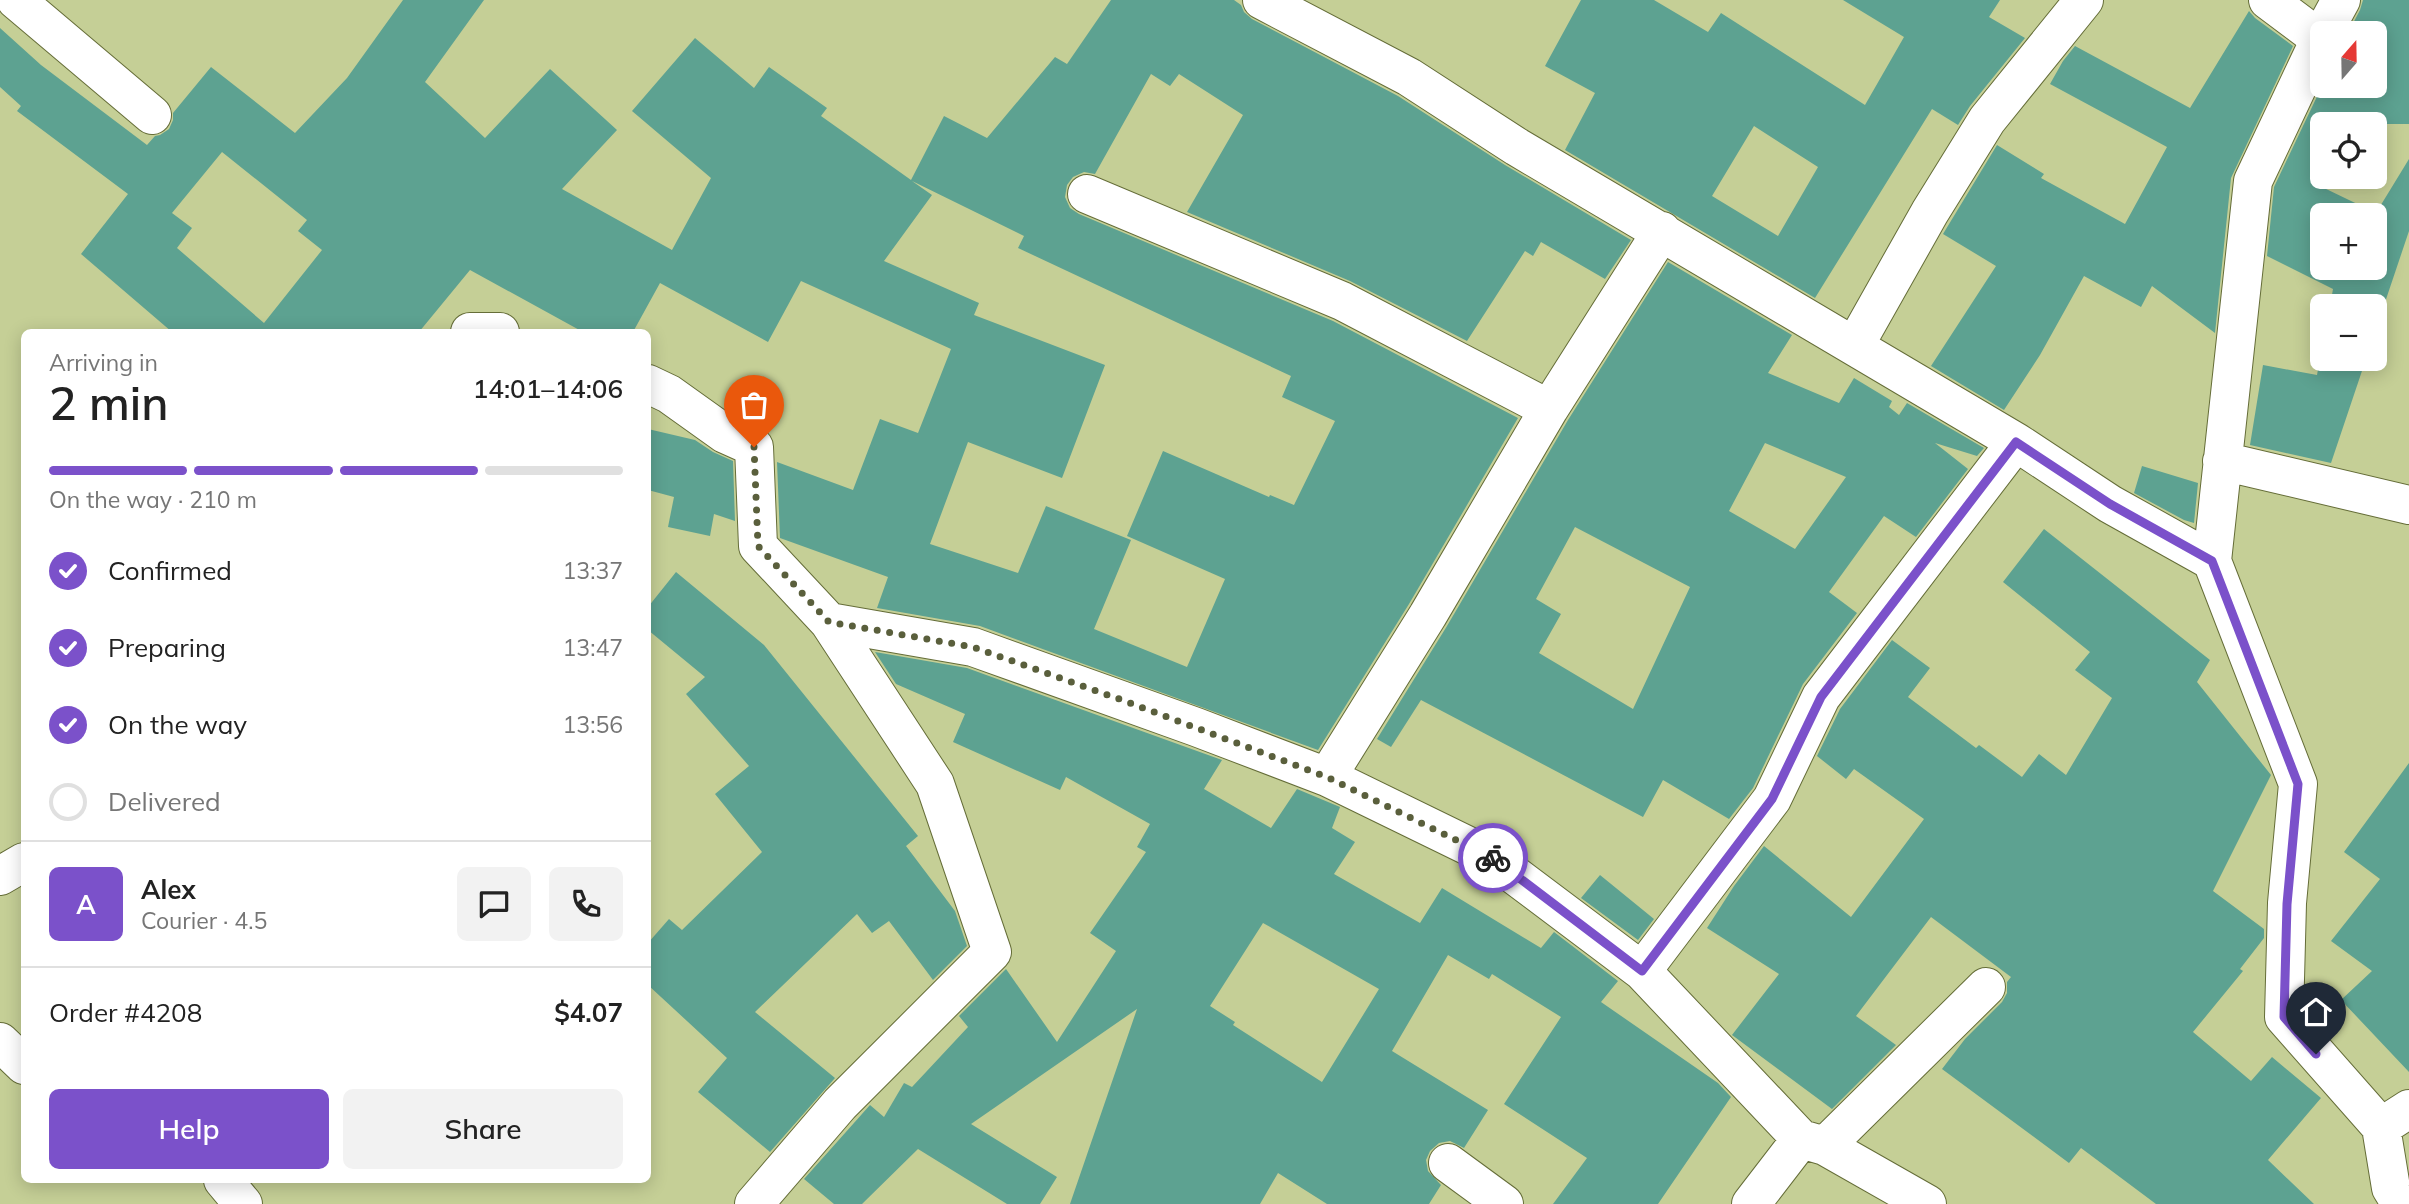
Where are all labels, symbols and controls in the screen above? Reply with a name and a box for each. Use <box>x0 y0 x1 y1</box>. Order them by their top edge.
north arrow <box>2310 21 2387 98</box>
map controls <box>2310 21 2387 371</box>
button: locate <box>2310 112 2387 189</box>
button: + <box>2310 203 2387 280</box>
button: − <box>2310 294 2387 371</box>
text: Arriving in <box>49 348 158 377</box>
text: 14:01–14:06 <box>473 372 623 405</box>
text: 2 min <box>49 374 168 432</box>
pin <box>724 375 784 447</box>
icon: bag <box>735 386 773 424</box>
text: On the way · 210 m <box>49 485 257 514</box>
icon: check <box>49 552 87 590</box>
text: Confirmed <box>108 554 232 587</box>
text: 13:37 <box>563 556 623 585</box>
icon: check <box>49 629 87 667</box>
text: Preparing <box>108 631 226 664</box>
text: 13:47 <box>563 633 623 662</box>
icon: check <box>49 706 87 744</box>
text: On the way <box>108 708 247 741</box>
text: 13:56 <box>563 710 623 739</box>
text: Delivered <box>108 785 221 818</box>
courier <box>1458 823 1528 893</box>
icon: bike <box>1474 839 1512 877</box>
button: chat <box>457 867 531 941</box>
button: phone <box>549 867 623 941</box>
text: Alex <box>141 873 196 906</box>
text: A <box>76 888 96 921</box>
text: Courier · 4.5 <box>141 906 267 935</box>
pin <box>2286 982 2346 1054</box>
icon: home <box>2297 993 2335 1031</box>
text: Order #4208 <box>49 996 202 1029</box>
text: $4.07 <box>554 996 623 1029</box>
button: Help <box>49 1089 329 1169</box>
button: Share <box>343 1089 623 1169</box>

